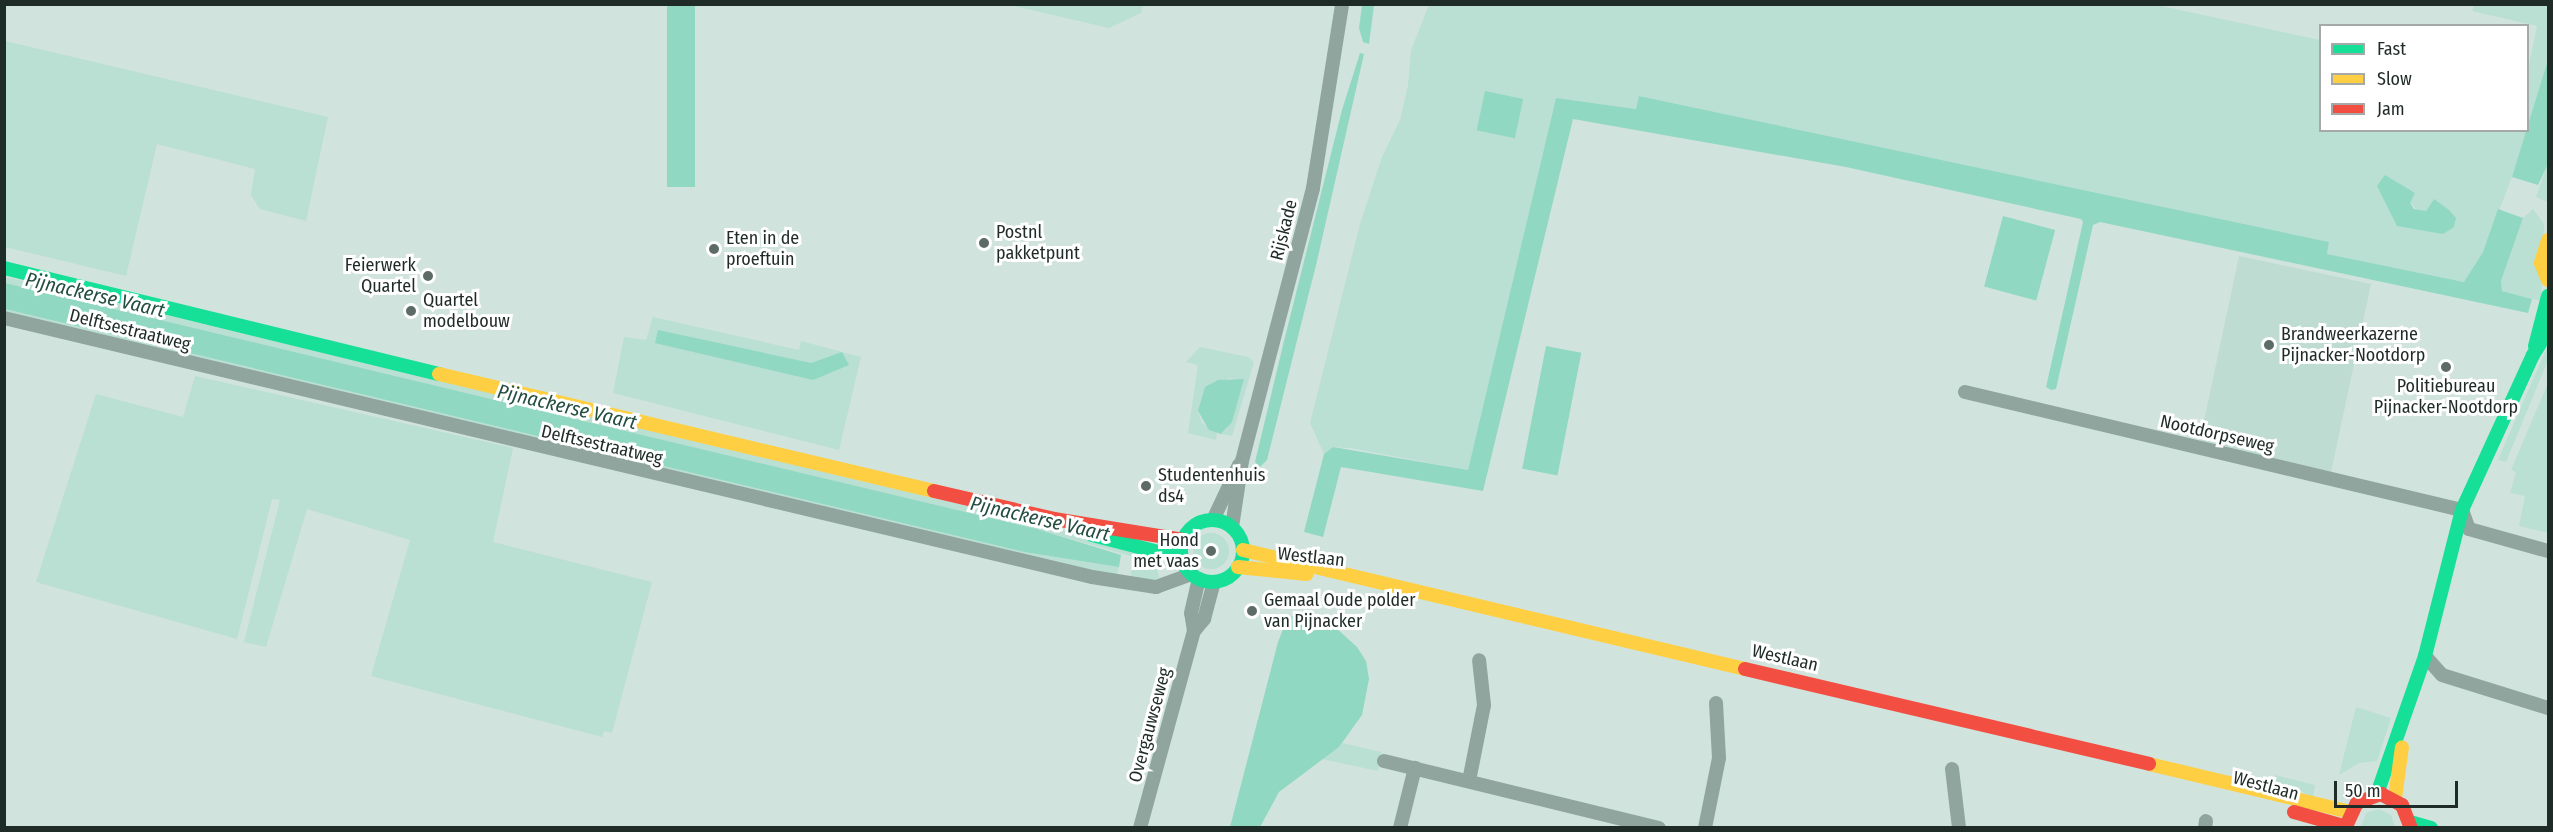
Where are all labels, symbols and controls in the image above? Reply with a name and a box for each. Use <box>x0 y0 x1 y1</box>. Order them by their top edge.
legend <box>2319 24 2529 132</box>
text: Fast <box>2377 38 2406 60</box>
text: Slow <box>2377 68 2412 90</box>
text: Jam <box>2377 98 2405 120</box>
street label: Rijskade <box>1266 197 1302 263</box>
place label: Postnl pakketpunt <box>996 222 1080 264</box>
place label: Eten in de proeftuin <box>726 228 799 270</box>
marker: Postnl pakketpunt <box>977 236 991 250</box>
marker: Eten in de proeftuin <box>707 242 721 256</box>
place label: Feierwerk Quartel <box>345 255 416 298</box>
water label: Pijnackerse Vaart <box>23 267 167 323</box>
marker: Feierwerk Quartel <box>421 269 435 283</box>
place label: Quartel modelbouw <box>423 290 510 332</box>
marker: Quartel modelbouw <box>404 304 418 318</box>
street label: Delftsestraatweg <box>67 305 193 355</box>
place label: Brandweerkazerne Pijnacker-Nootdorp <box>2281 324 2425 366</box>
marker: Brandweerkazerne Pijnacker-Nootdorp <box>2262 338 2276 352</box>
marker: Politiebureau Pijnacker-Nootdorp <box>2439 360 2453 374</box>
place label: Politiebureau Pijnacker-Nootdorp <box>2374 376 2518 418</box>
water label: Pijnackerse Vaart <box>495 379 639 435</box>
street label: Nootdorpseweg <box>2158 410 2276 458</box>
street label: Delftsestraatweg <box>539 421 665 469</box>
place label: Studentenhuis ds4 <box>1158 465 1265 508</box>
marker: Studentenhuis ds4 <box>1139 479 1153 493</box>
water label: Pijnackerse Vaart <box>968 491 1112 547</box>
place label: Hond met vaas <box>1133 530 1199 572</box>
street label: Westlaan <box>1276 543 1346 571</box>
marker: Hond met vaas <box>1204 544 1218 558</box>
place label: Gemaal Oude polder van Pijnacker <box>1264 590 1415 632</box>
marker: Gemaal Oude polder van Pijnacker <box>1245 604 1259 618</box>
street label: Westlaan <box>1750 640 1820 676</box>
street label: Overgauwseweg <box>1124 665 1176 785</box>
street label: Westlaan <box>2231 767 2301 805</box>
scale bar <box>2337 769 2462 807</box>
text: 50 m <box>2345 780 2381 802</box>

